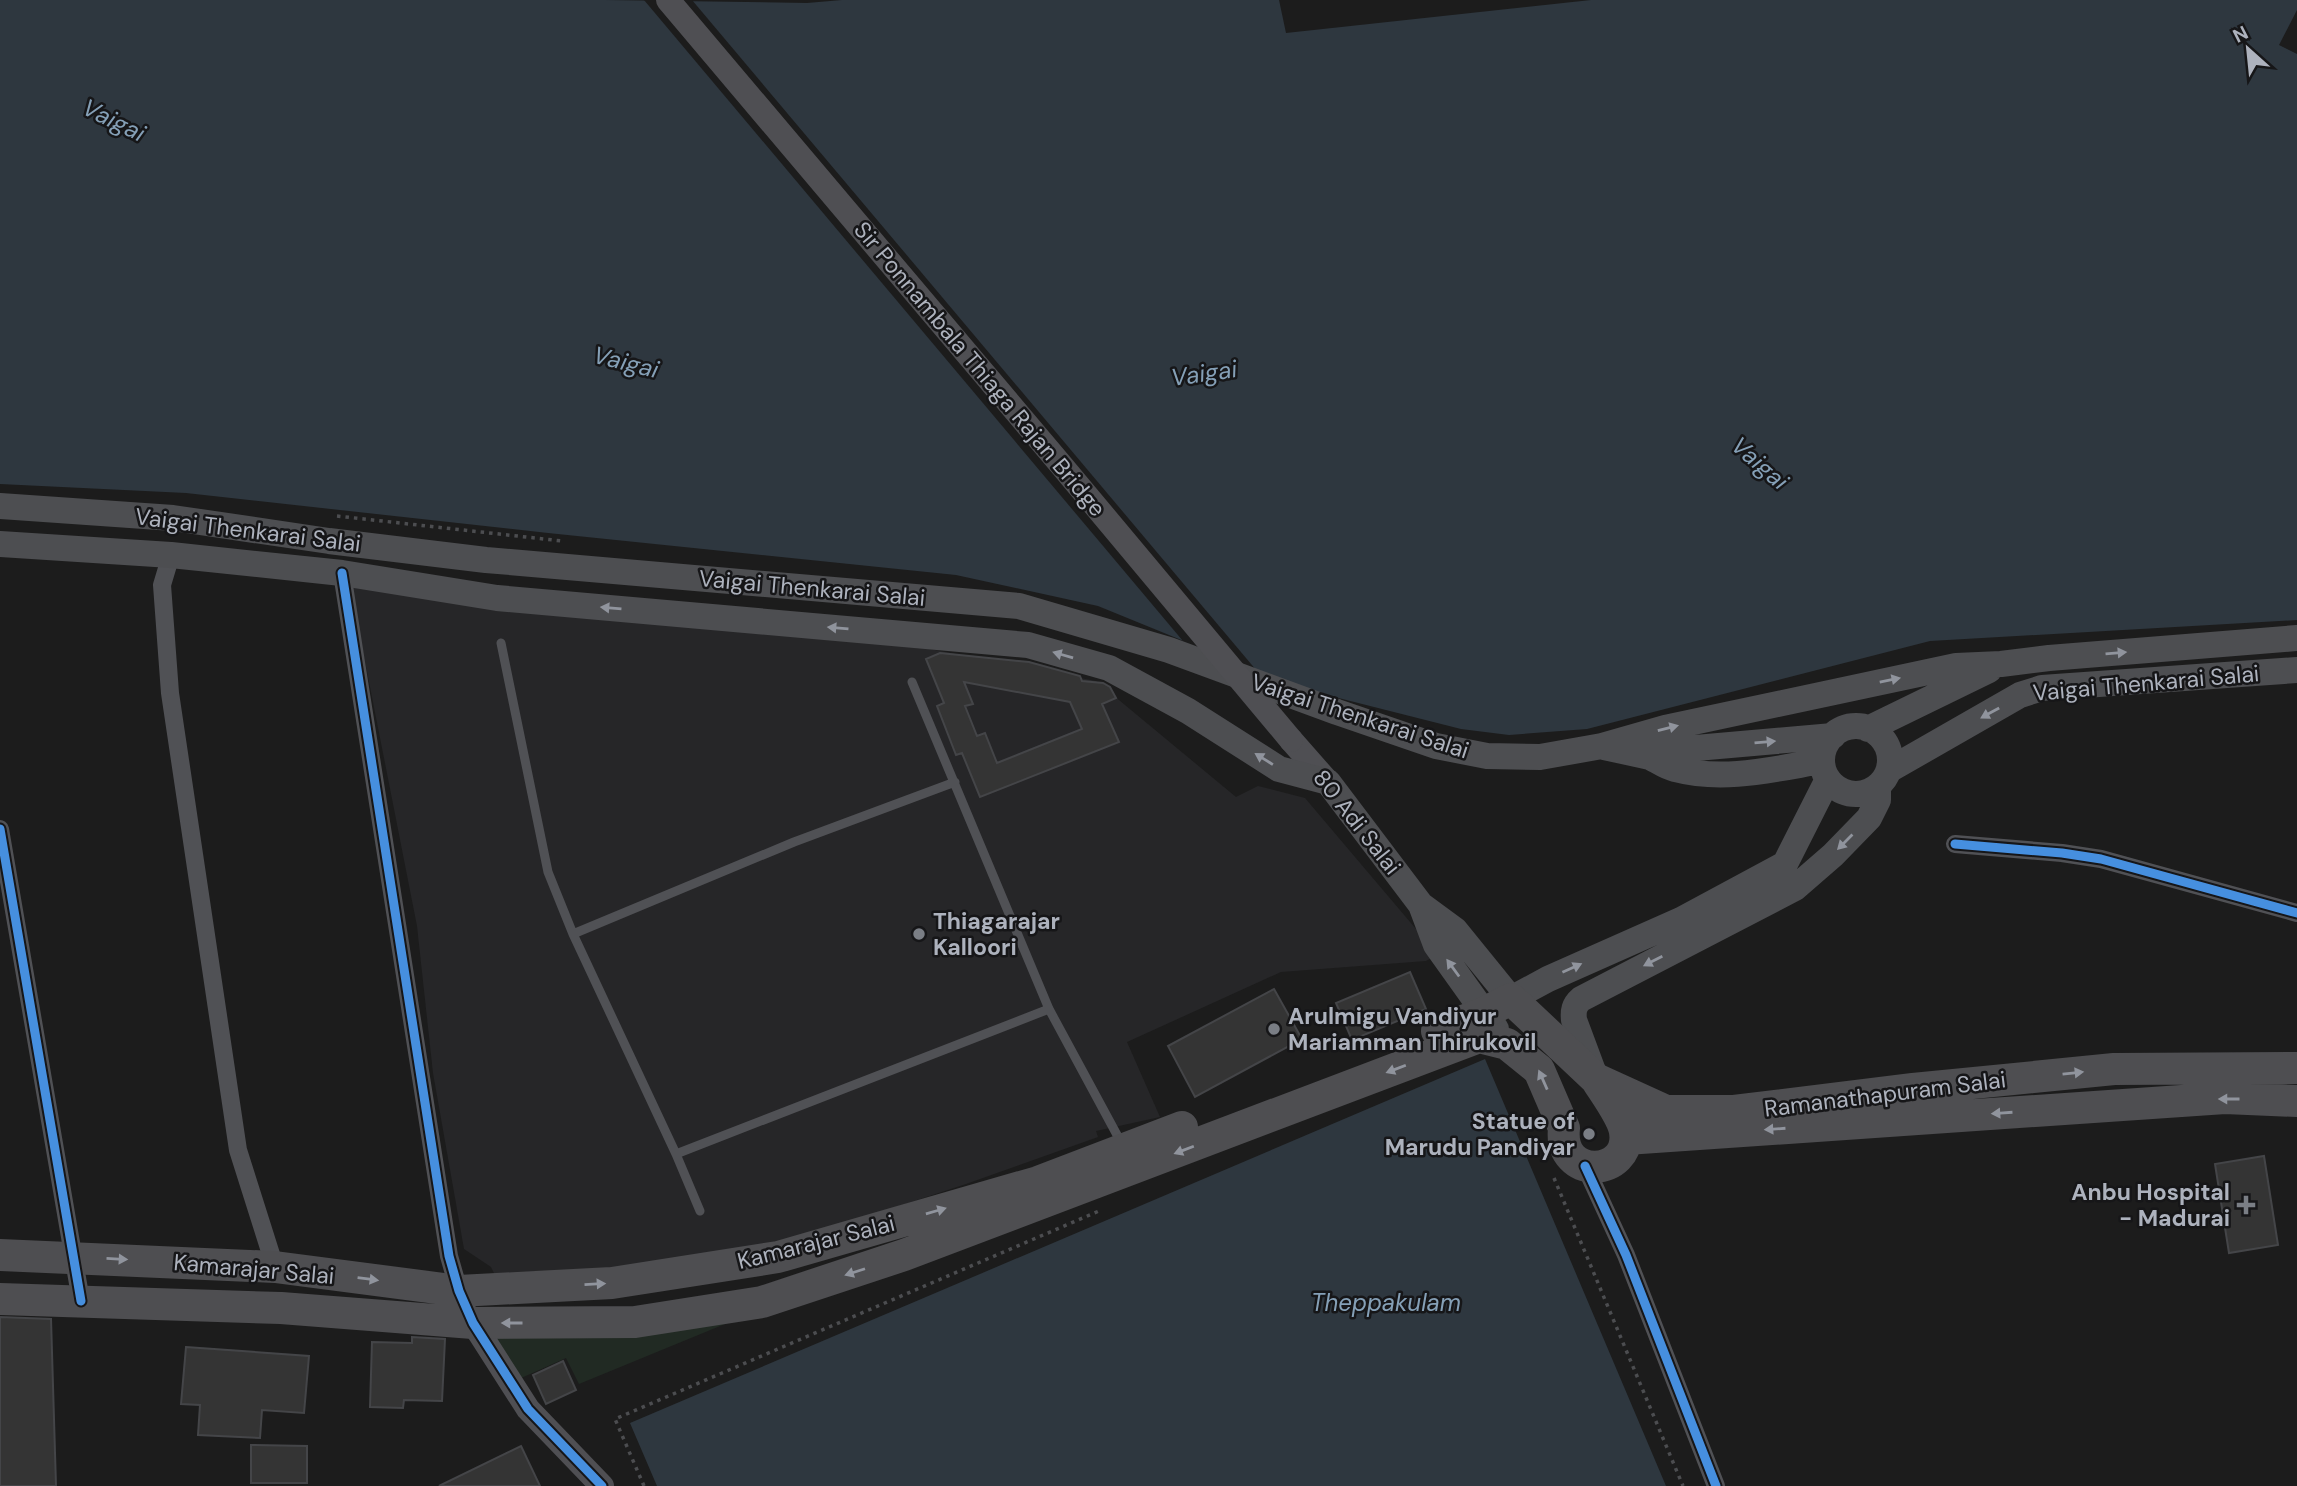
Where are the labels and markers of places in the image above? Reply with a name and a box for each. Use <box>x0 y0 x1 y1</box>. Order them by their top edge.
place label: Thiagarajar Kalloori <box>933 906 1060 962</box>
marker: Thiagarajar Kalloori <box>911 926 927 942</box>
place label: Arulmigu Vandiyur Mariamman Thirukovil <box>1288 1001 1537 1057</box>
marker: Arulmigu Vandiyur Mariamman Thirukovil <box>1266 1021 1282 1037</box>
place label: Statue of Marudu Pandiyar <box>1385 1106 1575 1162</box>
marker: Statue of Marudu Pandiyar <box>1581 1126 1597 1142</box>
place label: Anbu Hospital - Madurai <box>2071 1177 2230 1233</box>
marker: Anbu Hospital - Madurai <box>2236 1195 2256 1215</box>

